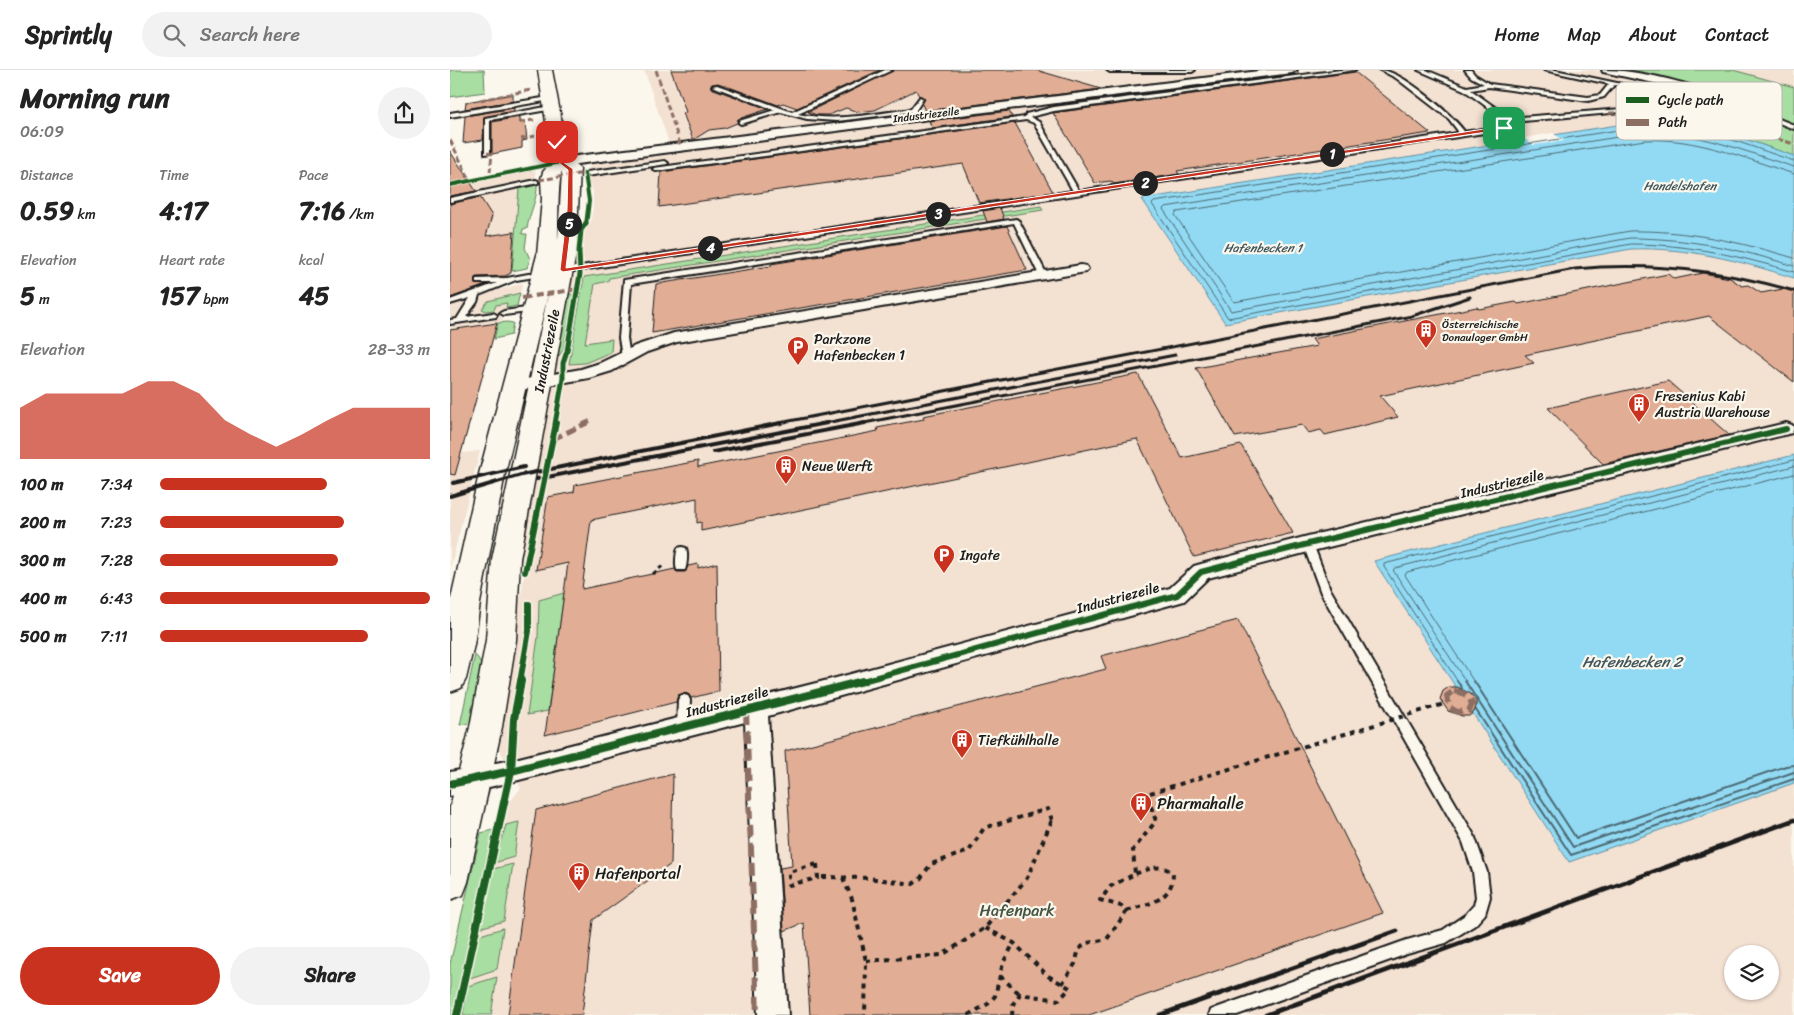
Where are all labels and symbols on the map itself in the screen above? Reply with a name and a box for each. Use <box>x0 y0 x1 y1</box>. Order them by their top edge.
legend <box>1616 82 1782 140</box>
text: Cycle path <box>1658 88 1724 113</box>
street label: Industriezeile <box>891 101 961 129</box>
pin <box>1483 107 1525 149</box>
text: Path <box>1658 110 1687 135</box>
pin <box>536 121 578 163</box>
pin: 1 <box>1320 142 1344 166</box>
pin: 2 <box>1132 170 1158 196</box>
water label: Handelshafen <box>1644 175 1718 197</box>
pin: 3 <box>926 202 950 226</box>
pin: 5 <box>556 212 582 236</box>
pin: 4 <box>698 236 722 260</box>
water label: Hafenbecken 1 <box>1224 237 1304 259</box>
street label: Industriezeile <box>526 307 567 396</box>
place label: Österreichische Donaulager GmbH <box>1442 315 1528 347</box>
building icon: Österreichische Donaulager GmbH <box>1414 318 1438 349</box>
place label: Parkzone Hafenbecken 1 <box>814 327 905 368</box>
parking icon: Parkzone Hafenbecken 1 <box>786 335 810 366</box>
place label: Fresenius Kabi Austria Warehouse <box>1654 384 1770 425</box>
building icon: Fresenius Kabi Austria Warehouse <box>1627 392 1651 423</box>
building icon: Neue Werft <box>774 454 798 485</box>
place label: Neue Werft <box>802 454 873 479</box>
street label: Industriezeile <box>1457 462 1546 506</box>
parking icon: Ingate <box>932 543 956 574</box>
place label: Ingate <box>959 543 1000 568</box>
street label: Industriezeile <box>1073 575 1162 621</box>
water label: Hafenbecken 2 <box>1582 649 1684 675</box>
street label: Industriezeile <box>682 679 771 725</box>
building icon: Tiefkühlhalle <box>950 728 974 759</box>
place label: Tiefkühlhalle <box>978 728 1059 753</box>
place label: Pharmahalle <box>1157 789 1244 818</box>
building icon: Pharmahalle <box>1129 791 1153 822</box>
place label: Hafenportal <box>595 859 681 888</box>
building icon: Hafenportal <box>567 861 591 892</box>
park label: Hafenpark <box>980 896 1055 925</box>

